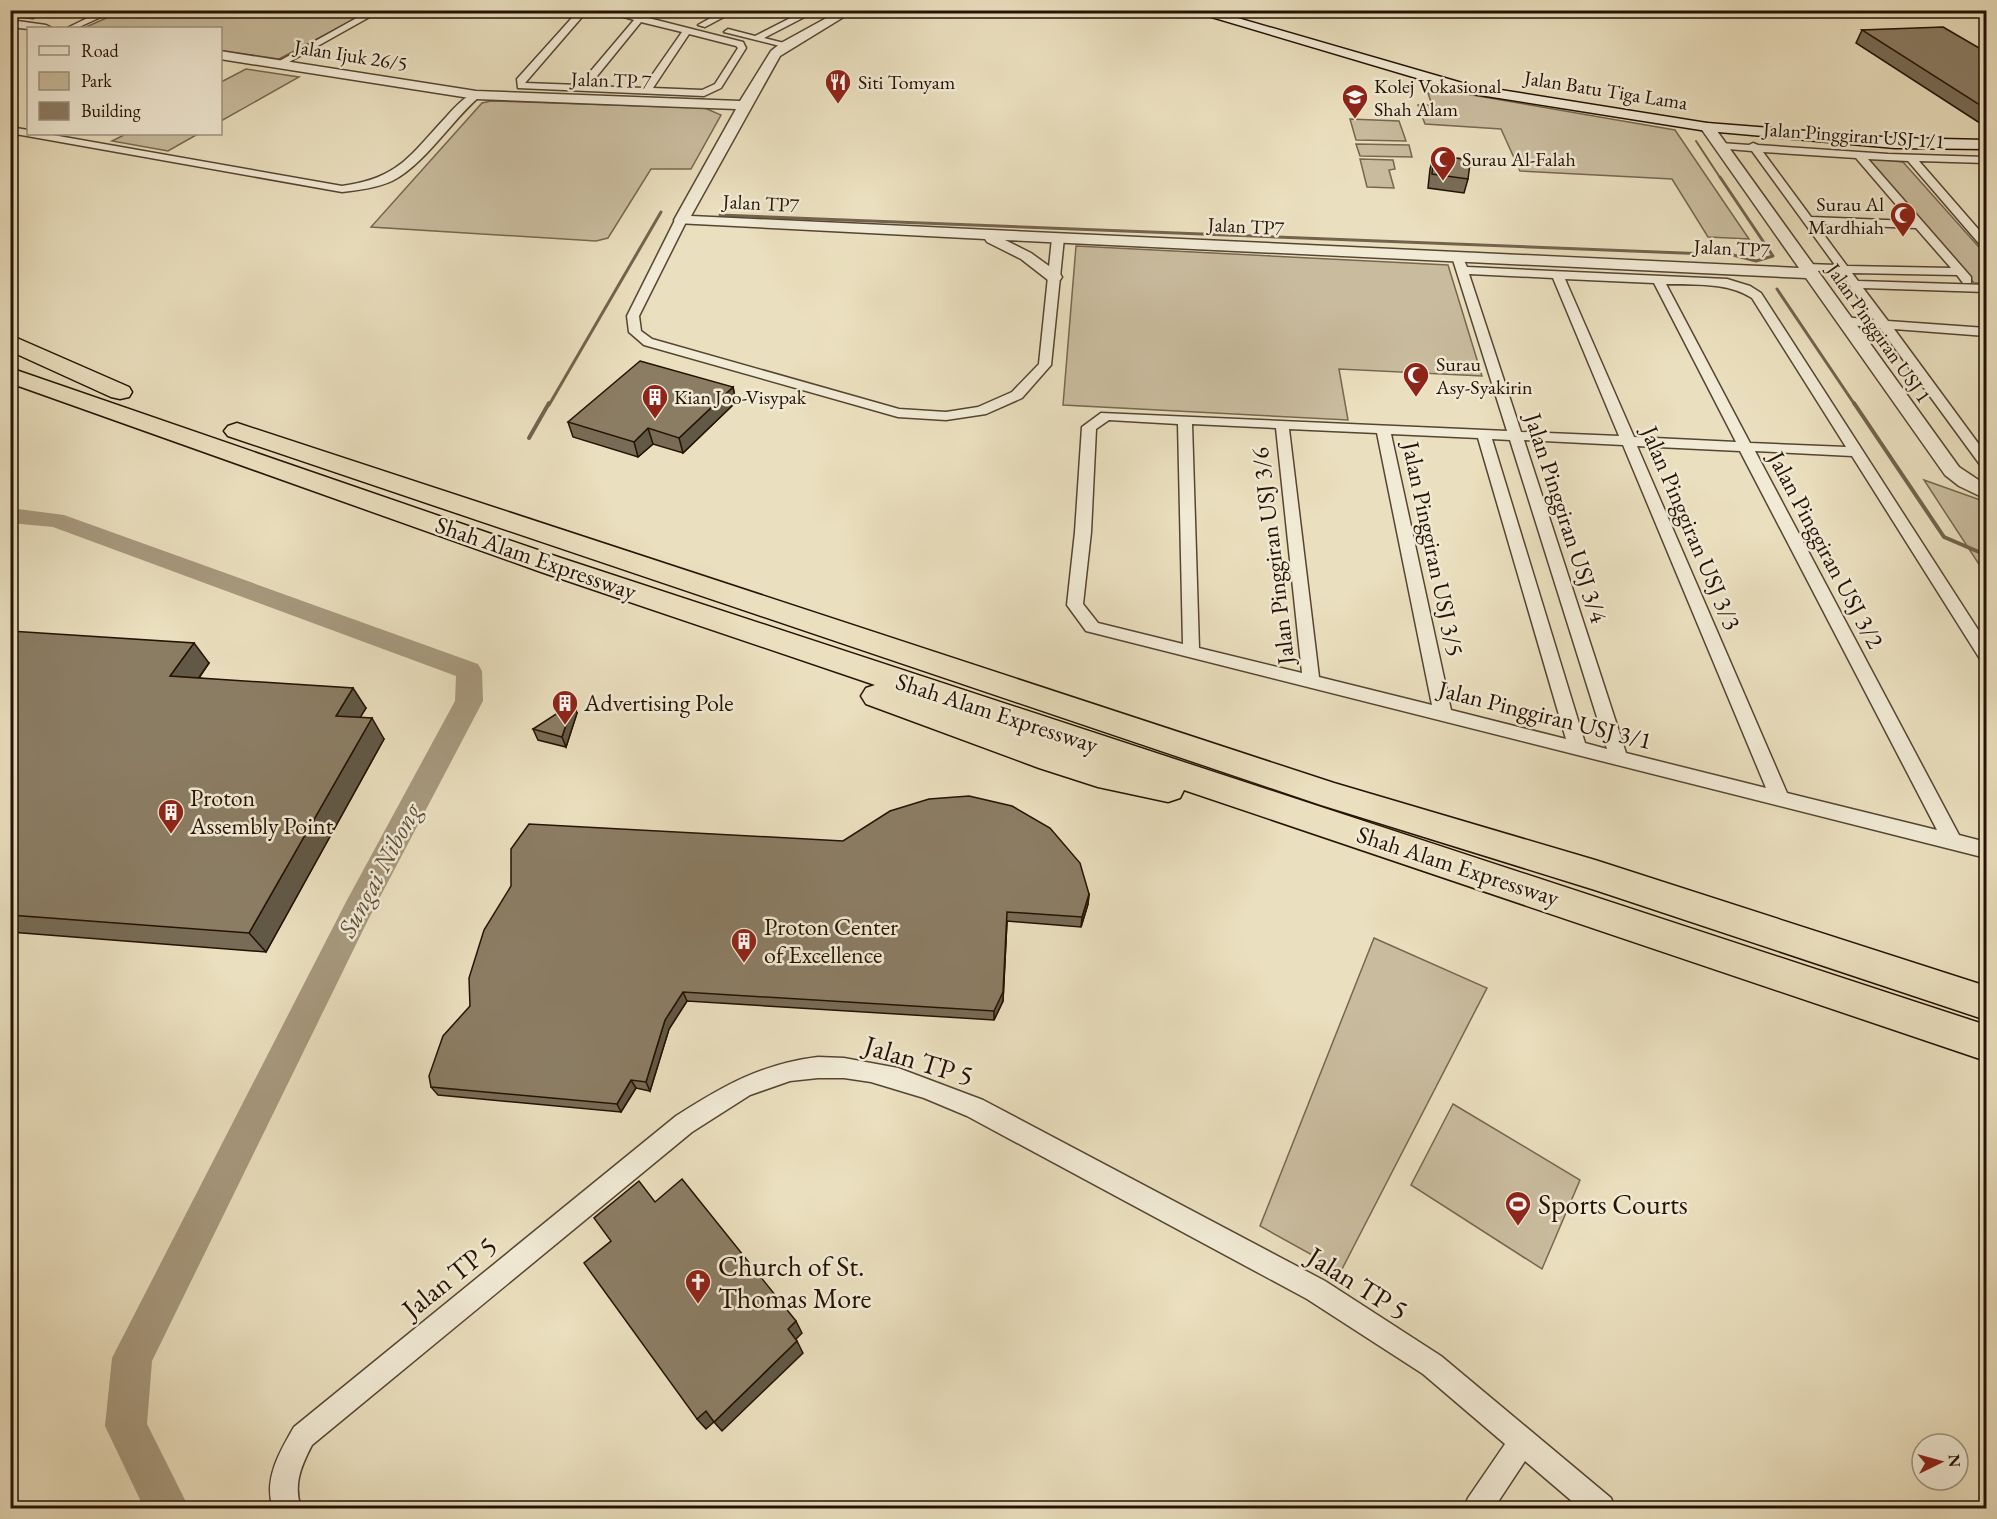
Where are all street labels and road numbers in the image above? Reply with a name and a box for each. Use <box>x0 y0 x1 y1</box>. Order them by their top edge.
street label: Jalan Ijuk 26/5 <box>291 33 409 77</box>
street label: Jalan Batu Tiga Lama <box>1521 64 1689 116</box>
street label: Jalan TP 7 <box>568 66 652 94</box>
street label: Jalan Pinggiran USJ 1/1 <box>1760 116 1946 154</box>
street label: Jalan TP7 <box>720 188 800 218</box>
street label: Jalan TP7 <box>1205 211 1285 241</box>
street label: Jalan TP7 <box>1691 233 1771 263</box>
street label: Jalan Pinggiran USJ 1 <box>1820 256 1937 408</box>
street label: Jalan Pinggiran USJ 3/4 <box>1517 407 1615 627</box>
street label: Jalan Pinggiran USJ 3/3 <box>1634 419 1748 634</box>
street label: Jalan Pinggiran USJ 3/5 <box>1395 437 1471 659</box>
street label: Jalan Pinggiran USJ 3/2 <box>1760 444 1892 654</box>
street label: Jalan Pinggiran USJ 3/6 <box>1244 446 1301 668</box>
street label: Shah Alam Expressway <box>431 509 641 607</box>
street label: Shah Alam Expressway <box>892 665 1103 760</box>
street label: Jalan Pinggiran USJ 3/1 <box>1433 673 1655 756</box>
street label: Shah Alam Expressway <box>1353 818 1564 913</box>
street label: Jalan TP 5 <box>858 1026 978 1094</box>
street label: Jalan TP 5 <box>393 1228 504 1328</box>
street label: Jalan TP 5 <box>1299 1237 1415 1328</box>

